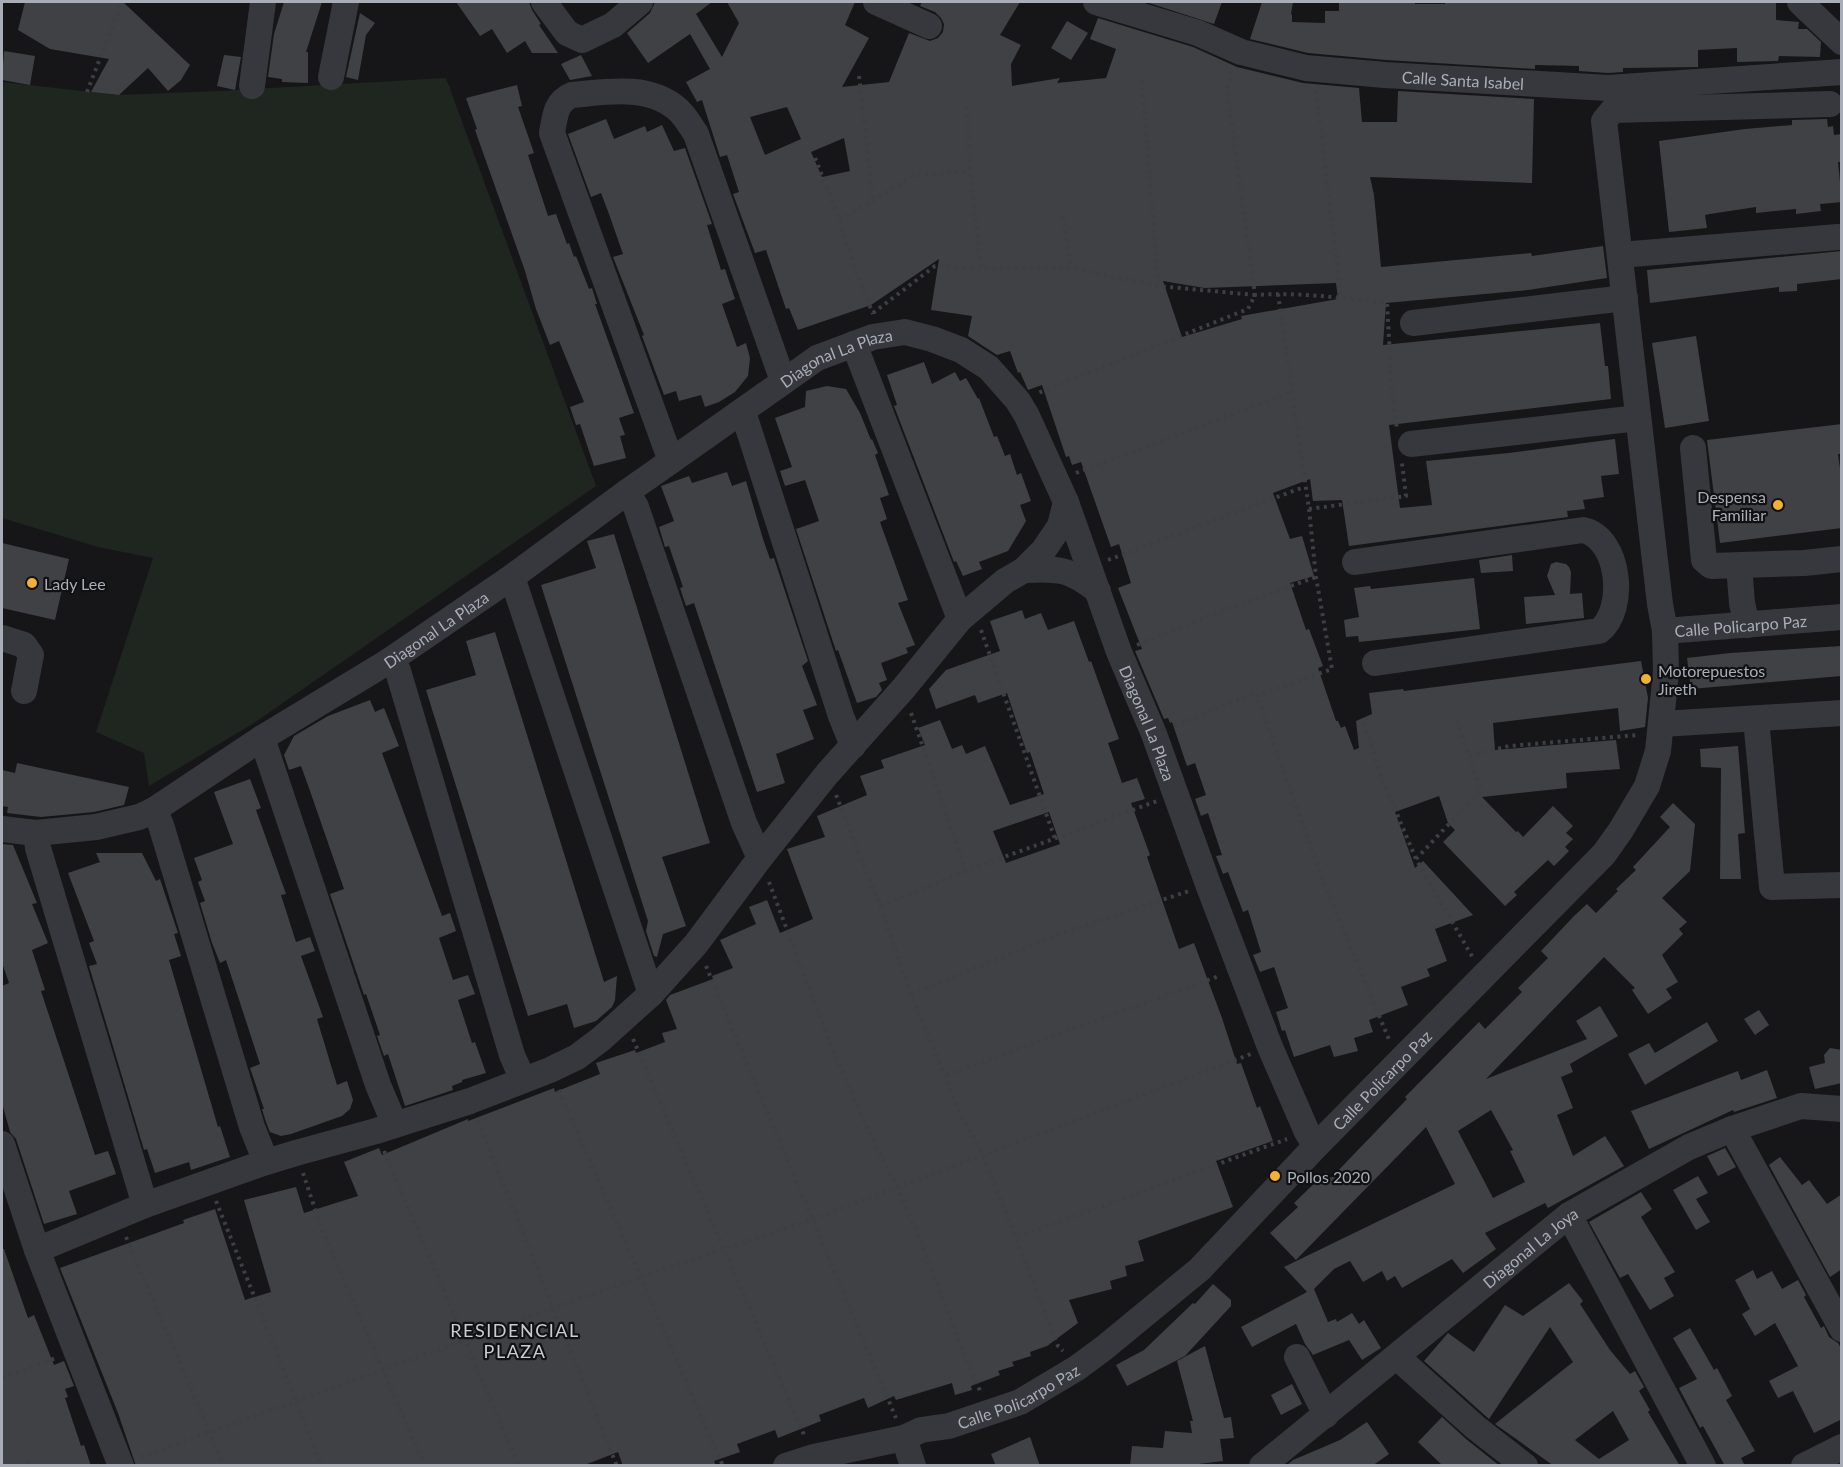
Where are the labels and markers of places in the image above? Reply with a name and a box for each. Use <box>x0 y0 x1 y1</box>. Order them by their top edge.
place label: Despensa Familiar <box>1697 487 1766 524</box>
marker: Despensa Familiar <box>1771 498 1785 512</box>
place label: Lady Lee <box>44 574 106 593</box>
marker: Lady Lee <box>25 576 39 590</box>
place label: Motorepuestos Jireth <box>1658 661 1765 698</box>
marker: Motorepuestos Jireth <box>1639 672 1653 686</box>
place label: Pollos 2020 <box>1287 1167 1370 1186</box>
marker: Pollos 2020 <box>1268 1169 1282 1183</box>

